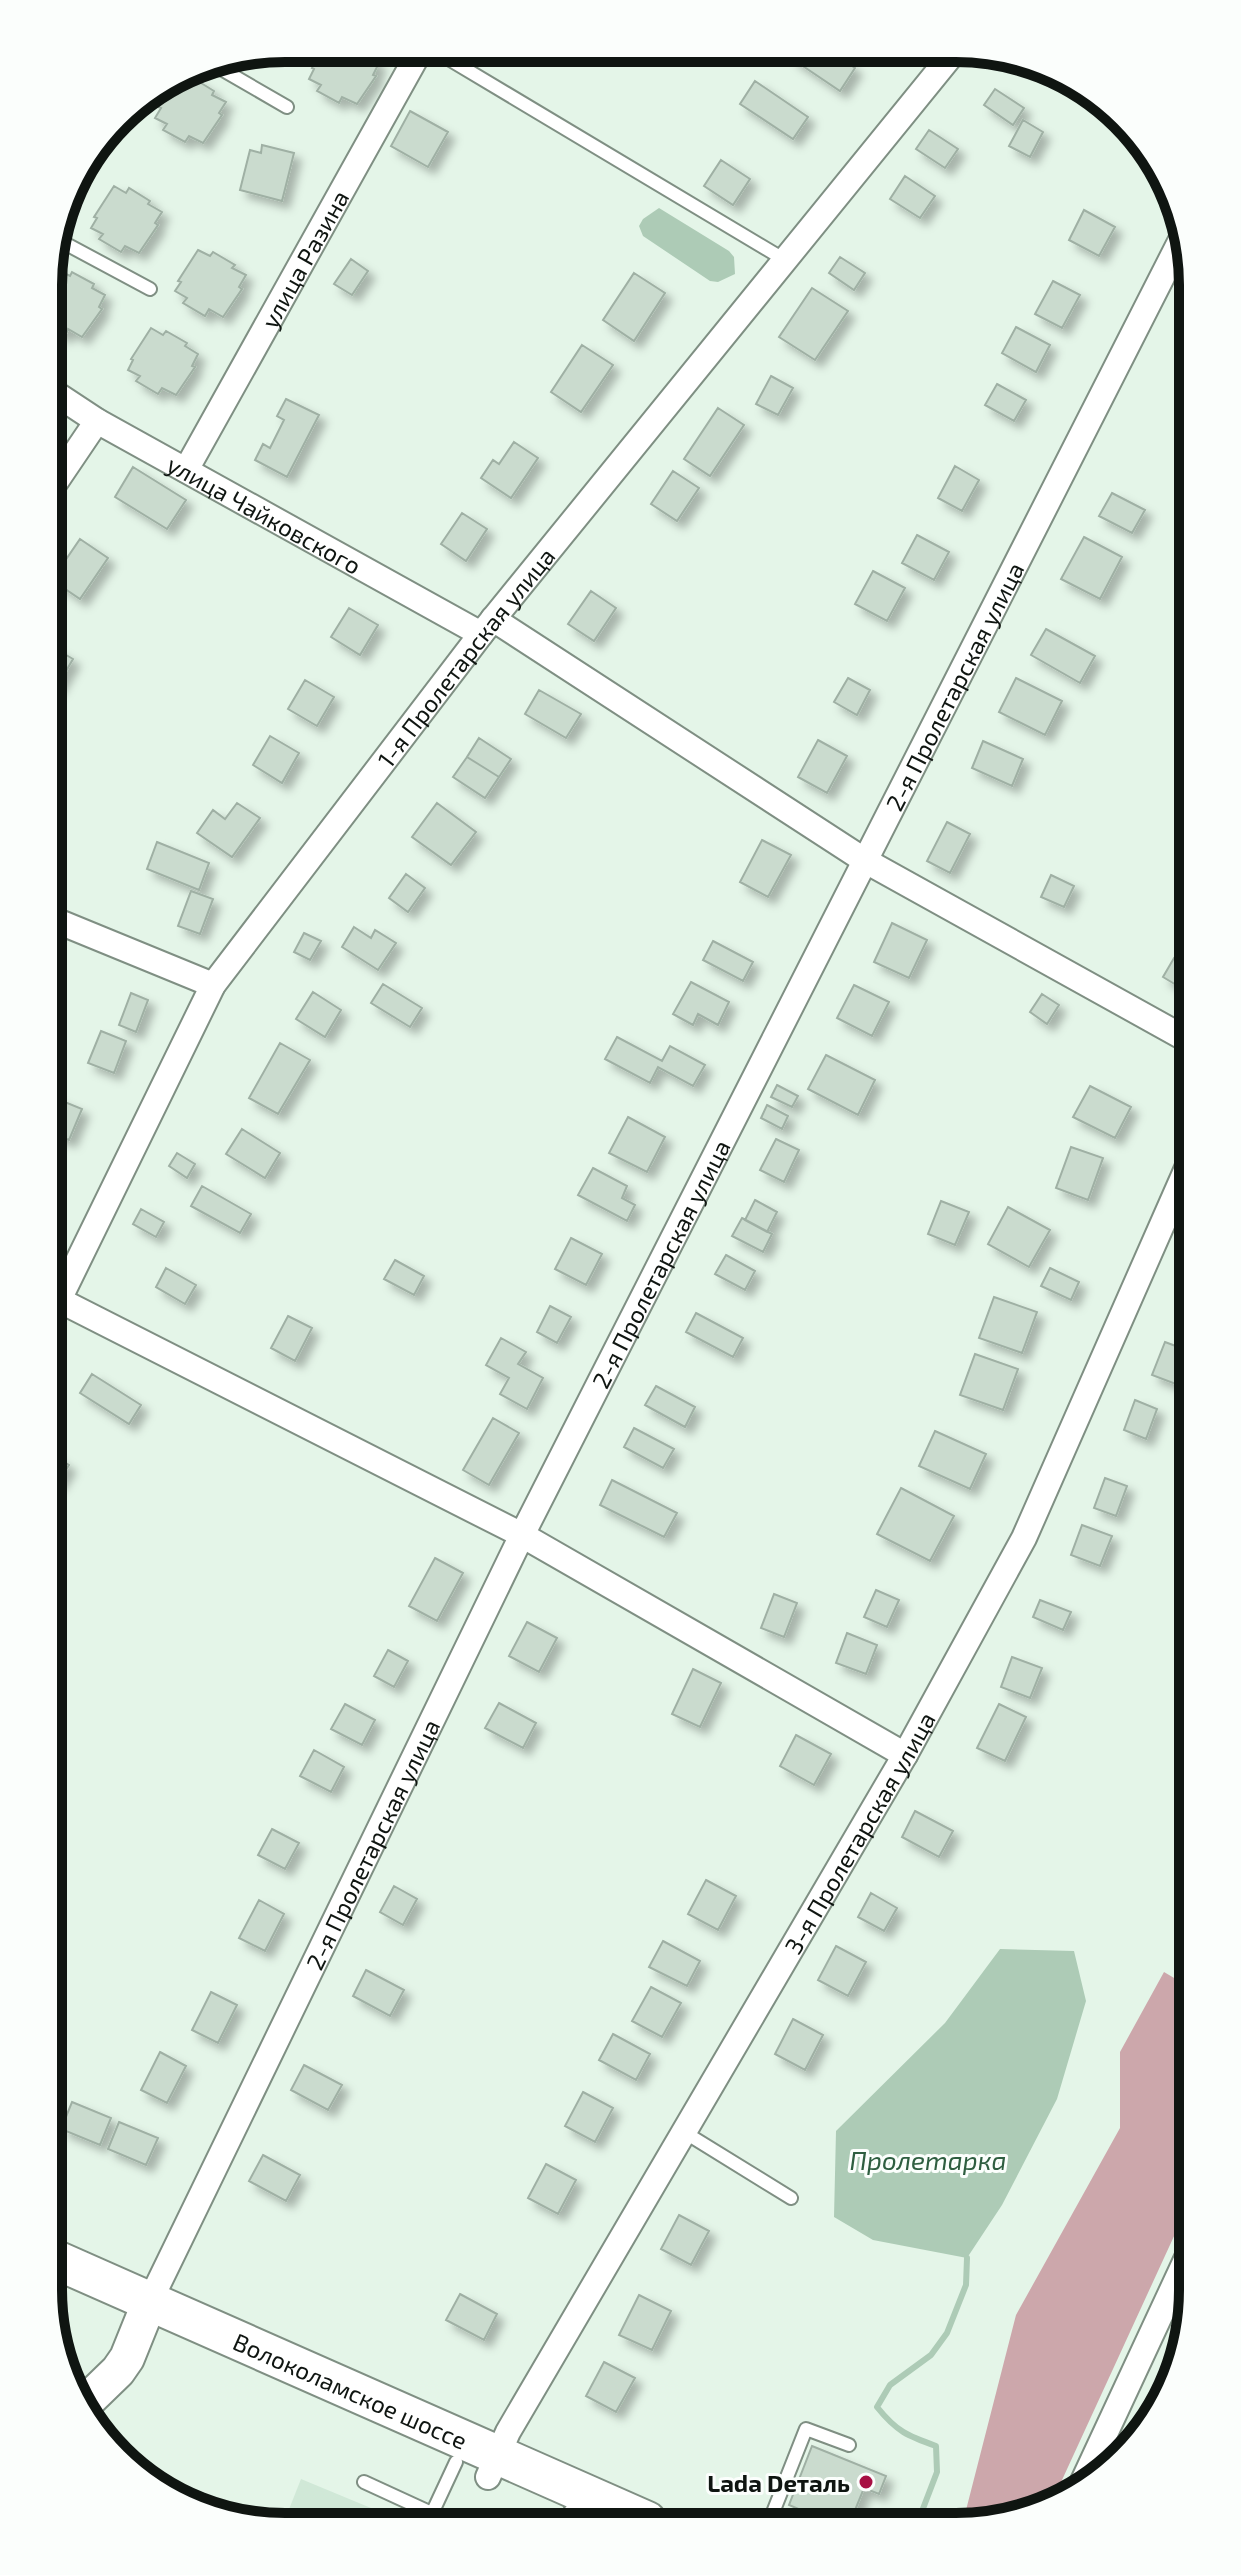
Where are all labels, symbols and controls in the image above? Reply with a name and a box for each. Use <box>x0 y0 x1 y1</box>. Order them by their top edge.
street label: улица Разина <box>254 185 354 333</box>
street label: улица Чайковского <box>162 449 367 579</box>
street label: 1-я Пролетарская улица <box>371 541 560 772</box>
street label: 2-я Пролетарская улица <box>879 557 1029 815</box>
street label: 2-я Пролетарская улица <box>585 1135 735 1393</box>
street label: 3-я Пролетарская улица <box>777 1707 940 1958</box>
street label: 2-я Пролетарская улица <box>299 1714 445 1974</box>
water label: Пролетарка <box>850 2144 1006 2175</box>
street label: Волоколамское шоссе <box>229 2326 472 2454</box>
place label: Lada Dеталь <box>707 2468 850 2497</box>
marker: Lada Dеталь <box>857 2473 875 2491</box>

